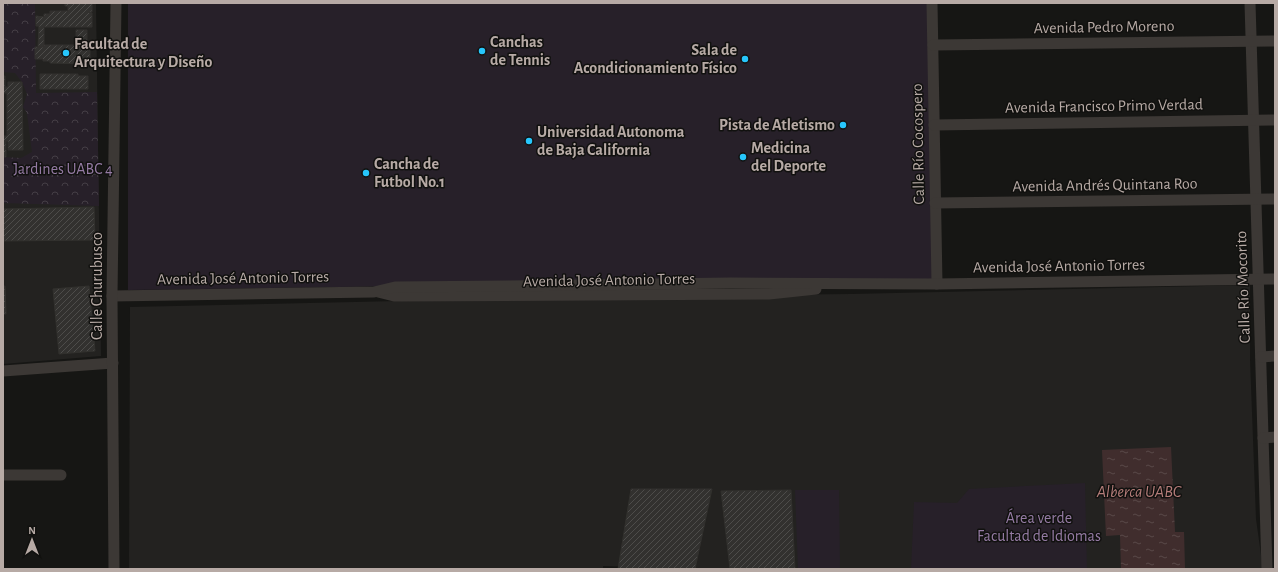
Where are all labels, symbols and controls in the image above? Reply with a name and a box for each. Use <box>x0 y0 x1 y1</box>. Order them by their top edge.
street label: Avenida Pedro Moreno <box>1033 18 1175 36</box>
place label: Canchas de Tennis <box>490 34 550 68</box>
place label: Facultad de Arquitectura y Diseño <box>74 36 212 71</box>
place label: Sala de Acondicionamiento Físico <box>574 42 737 76</box>
marker: Canchas de Tennis <box>477 46 487 56</box>
marker: Facultad de Arquitectura y Diseño <box>61 48 71 58</box>
marker: Sala de Acondicionamiento Físico <box>740 54 750 64</box>
street label: Calle Río Cocospero <box>909 83 927 205</box>
street label: Avenida Francisco Primo Verdad <box>1005 96 1203 116</box>
place label: Pista de Atletismo <box>719 117 835 133</box>
marker: Pista de Atletismo <box>838 120 848 130</box>
place label: Universidad Autonoma de Baja California <box>537 124 685 159</box>
marker: Universidad Autonoma de Baja California <box>524 136 534 146</box>
place label: Medicina del Deporte <box>751 140 827 174</box>
marker: Medicina del Deporte <box>738 152 748 162</box>
place label: Cancha de Futbol No.1 <box>374 156 445 190</box>
park label: Jardines UABC 4 <box>13 161 113 177</box>
marker: Cancha de Futbol No.1 <box>361 168 371 178</box>
street label: Avenida Andrés Quintana Roo <box>1012 175 1198 196</box>
street label: Calle Río Mocorito <box>1233 230 1253 344</box>
street label: Calle Churubusco <box>89 232 105 340</box>
street label: Avenida José Antonio Torres <box>973 256 1145 276</box>
street label: Avenida José Antonio Torres <box>157 268 329 288</box>
street label: Avenida José Antonio Torres <box>523 270 695 290</box>
water label: Alberca UABC <box>1096 483 1182 500</box>
park label: Área verde Facultad de Idiomas <box>977 508 1101 544</box>
north arrow <box>12 520 52 560</box>
text: N <box>28 525 36 536</box>

